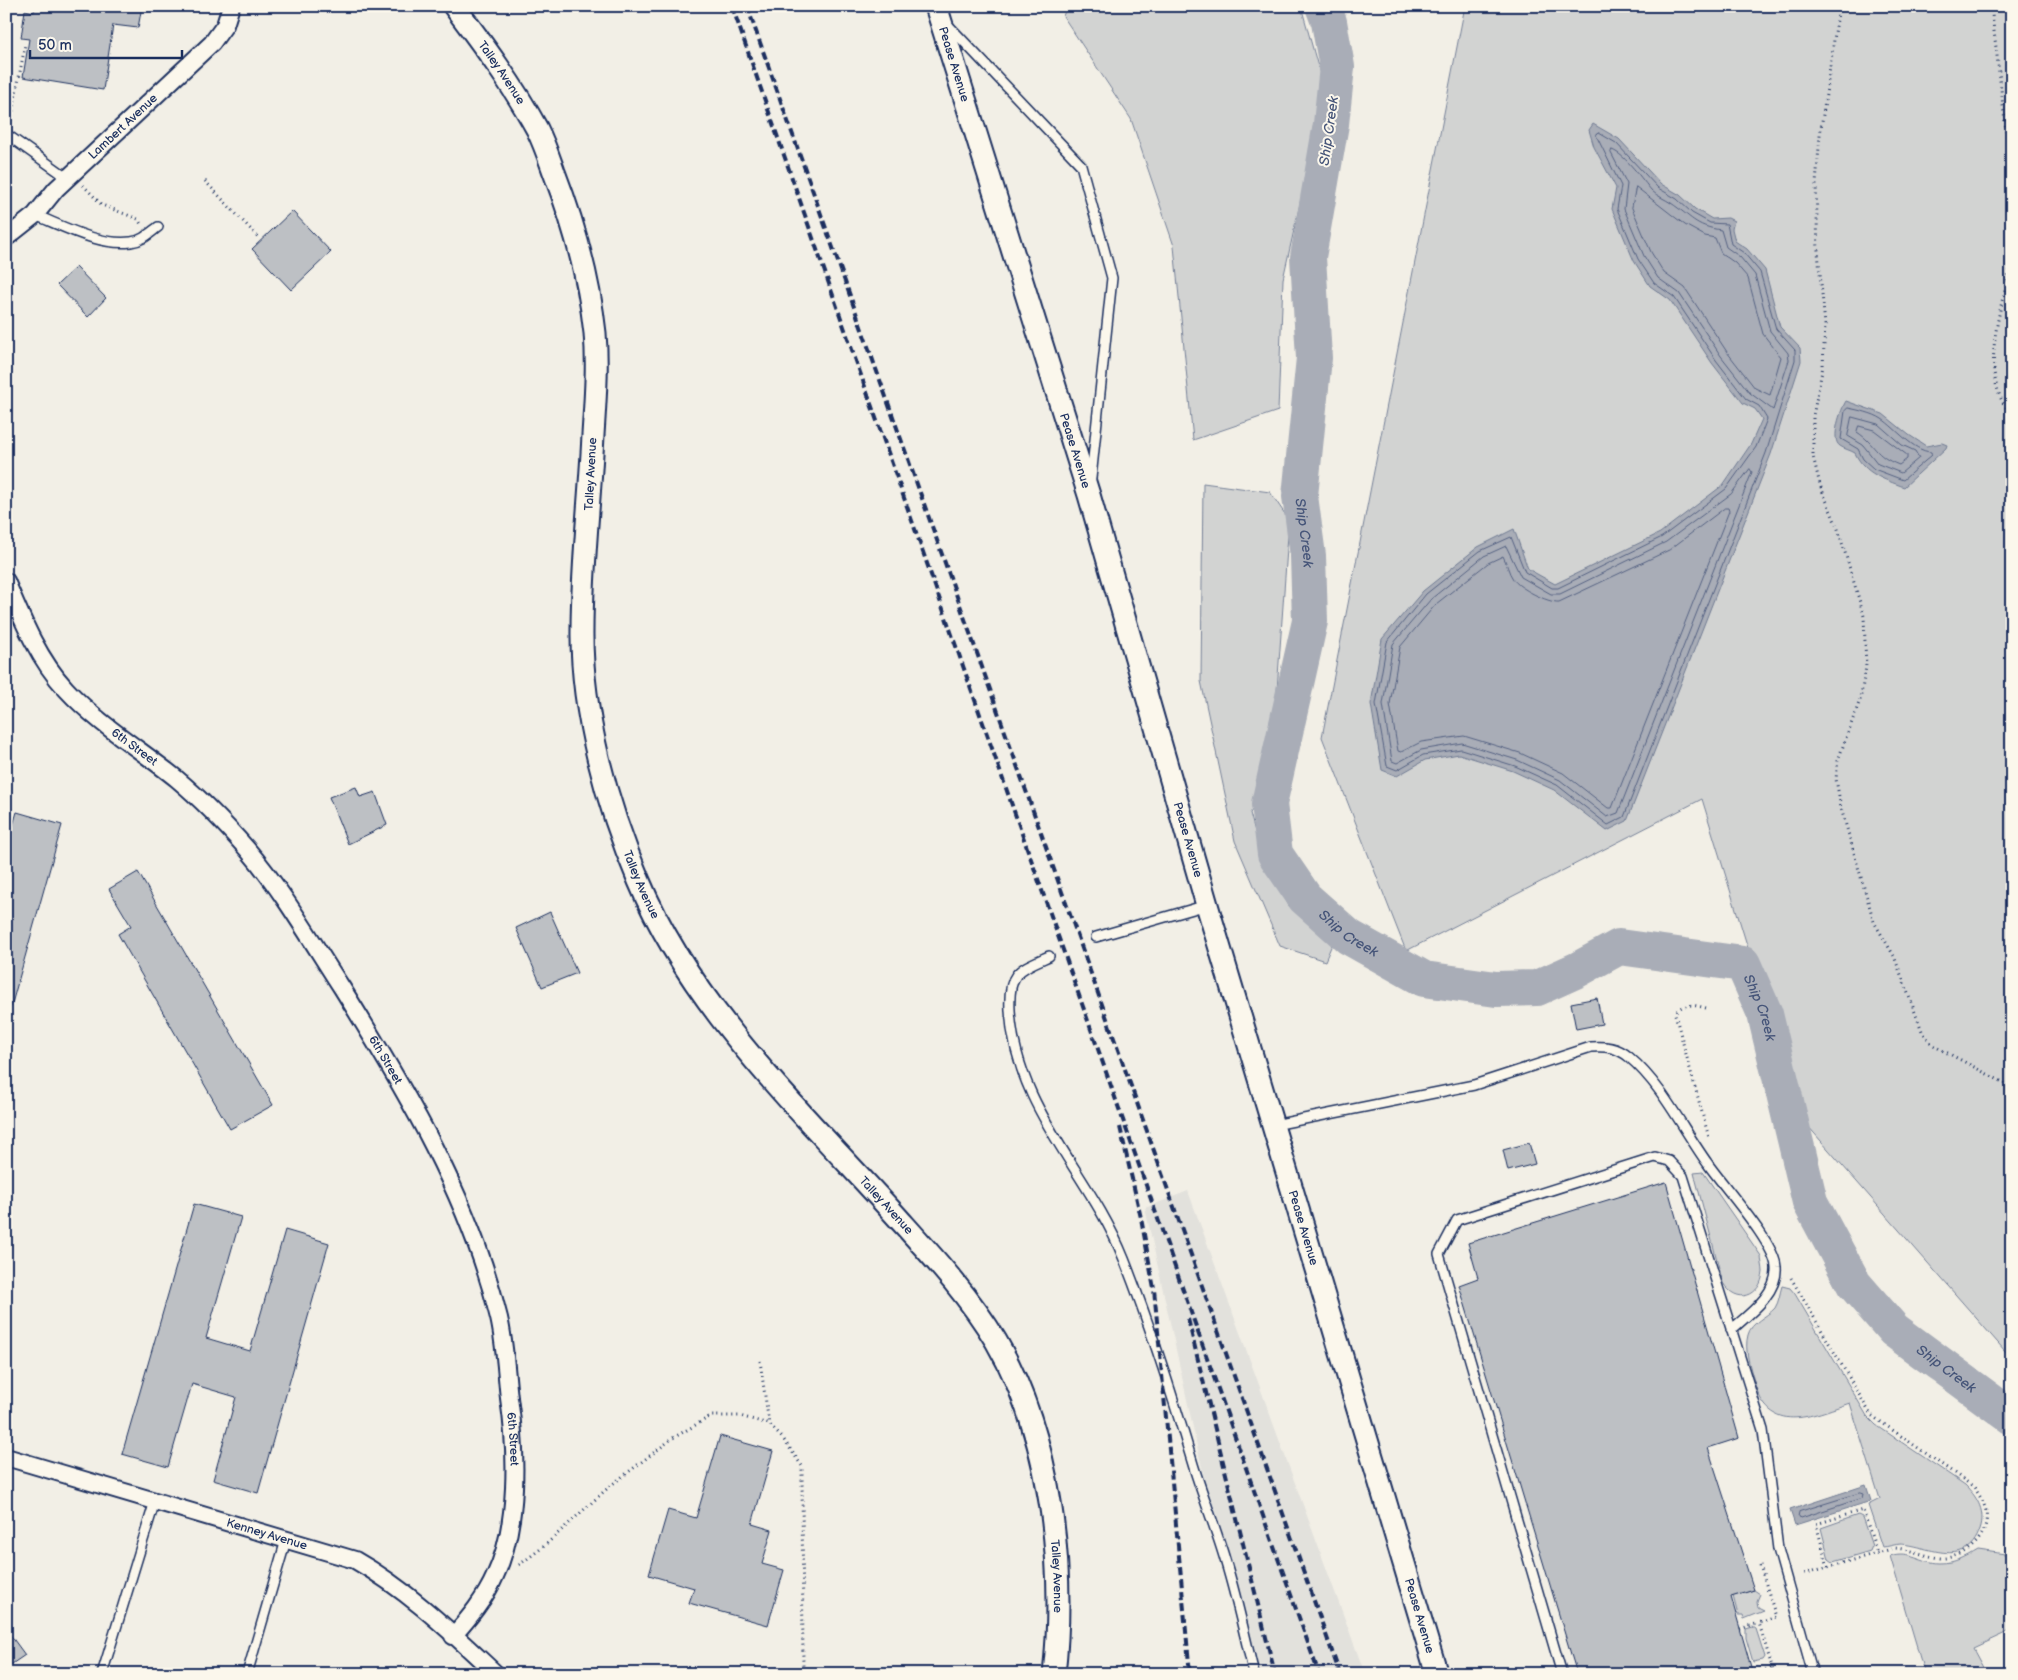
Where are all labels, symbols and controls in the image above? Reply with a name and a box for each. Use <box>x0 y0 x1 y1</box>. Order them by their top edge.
street label: Pease Avenue <box>935 25 973 104</box>
scale bar <box>30 28 182 60</box>
text: 50 m <box>38 36 72 55</box>
street label: Talley Avenue <box>475 38 528 107</box>
street label: Lambert Avenue <box>85 91 160 162</box>
water label: Ship Creek <box>1316 94 1342 167</box>
street label: Pease Avenue <box>1056 411 1094 490</box>
street label: Talley Avenue <box>582 437 600 511</box>
water label: Ship Creek <box>1292 497 1317 569</box>
street label: 6th Street <box>108 725 161 769</box>
street label: Pease Avenue <box>1170 800 1206 879</box>
street label: Talley Avenue <box>620 848 663 921</box>
water label: Ship Creek <box>1315 906 1382 961</box>
water label: Ship Creek <box>1740 972 1780 1044</box>
street label: 6th Street <box>366 1033 406 1087</box>
street label: Talley Avenue <box>856 1173 917 1237</box>
street label: Pease Avenue <box>1285 1189 1322 1267</box>
water label: Ship Creek <box>1913 1341 1980 1397</box>
street label: 6th Street <box>503 1412 522 1466</box>
street label: Kenney Avenue <box>225 1515 309 1553</box>
street label: Talley Avenue <box>1047 1539 1065 1613</box>
street label: Pease Avenue <box>1401 1577 1438 1655</box>

